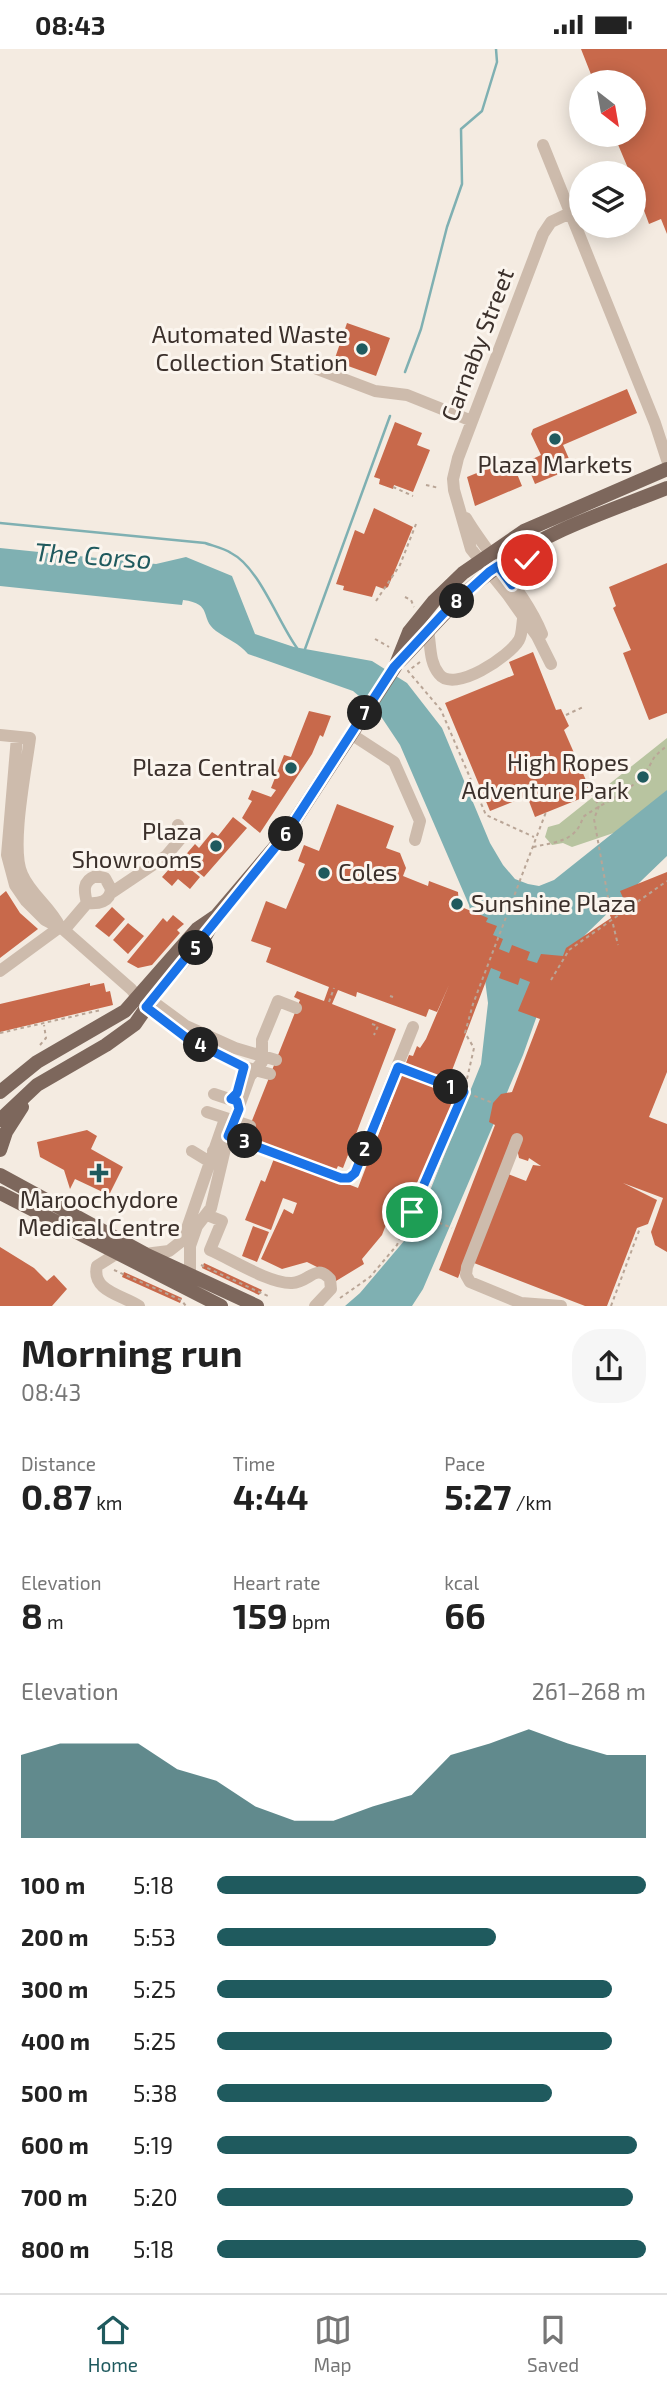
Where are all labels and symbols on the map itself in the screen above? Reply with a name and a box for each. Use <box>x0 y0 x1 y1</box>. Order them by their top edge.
north arrow <box>569 70 646 147</box>
street label: Carnaby Street <box>434 264 519 425</box>
place label: Automated Waste Collection Station <box>152 319 348 376</box>
marker: Automated Waste Collection Station <box>354 341 370 357</box>
marker: Plaza Markets <box>547 431 563 447</box>
place label: Plaza Markets <box>477 449 633 478</box>
pin <box>497 530 557 590</box>
water label: The Corso <box>34 535 153 574</box>
pin: 8 <box>440 583 475 619</box>
pin: 7 <box>348 695 382 731</box>
place label: High Ropes Adventure Park <box>461 747 629 804</box>
place label: Plaza Central <box>132 752 277 781</box>
marker: Plaza Central <box>283 760 299 776</box>
marker: High Ropes Adventure Park <box>635 769 651 785</box>
place label: Plaza Showrooms <box>71 816 202 873</box>
pin: 6 <box>268 817 304 851</box>
marker: Plaza Showrooms <box>208 838 224 854</box>
place label: Coles <box>338 857 398 886</box>
marker: Coles <box>316 865 332 881</box>
place label: Sunshine Plaza <box>471 888 636 917</box>
marker: Sunshine Plaza <box>449 896 465 912</box>
pin: 5 <box>178 930 214 965</box>
pin: 4 <box>184 1027 218 1063</box>
pin: 1 <box>434 1069 468 1105</box>
pin: 3 <box>228 1123 262 1159</box>
pin: 2 <box>348 1131 382 1167</box>
marker: Maroochydore Medical Centre <box>89 1163 109 1183</box>
pin <box>382 1182 442 1242</box>
place label: Maroochydore Medical Centre <box>18 1184 180 1241</box>

